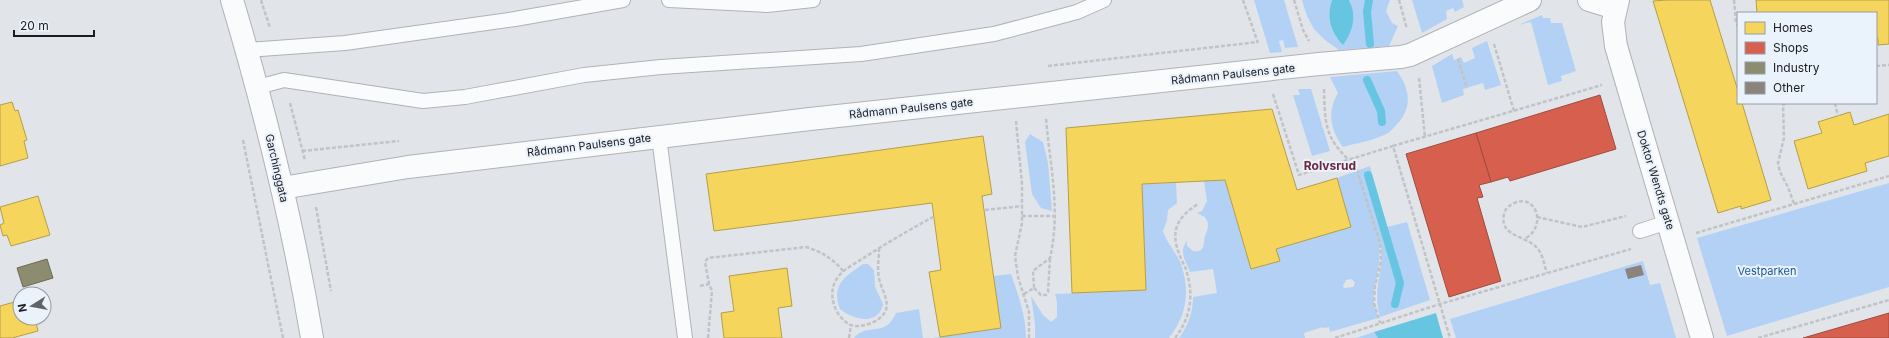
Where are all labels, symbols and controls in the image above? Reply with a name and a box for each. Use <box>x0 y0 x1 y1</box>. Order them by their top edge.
scale bar <box>14 12 94 38</box>
legend <box>1737 12 1877 104</box>
text: 20 m <box>20 18 49 33</box>
text: Homes <box>1773 20 1813 35</box>
text: Shops <box>1773 40 1809 55</box>
text: Industry <box>1773 60 1820 75</box>
street label: Rådmann Paulsens gate <box>1170 61 1296 87</box>
text: Other <box>1773 80 1805 95</box>
street label: Rådmann Paulsens gate <box>848 95 974 121</box>
street label: Doktor Wendts gate <box>1634 129 1678 231</box>
street label: Rådmann Paulsens gate <box>526 130 652 160</box>
street label: Garchinggata <box>262 132 292 204</box>
district label: Rolvsrud <box>1304 158 1356 173</box>
park label: Vestparken <box>1738 264 1796 278</box>
north arrow <box>12 286 52 326</box>
text: N <box>15 302 30 313</box>

